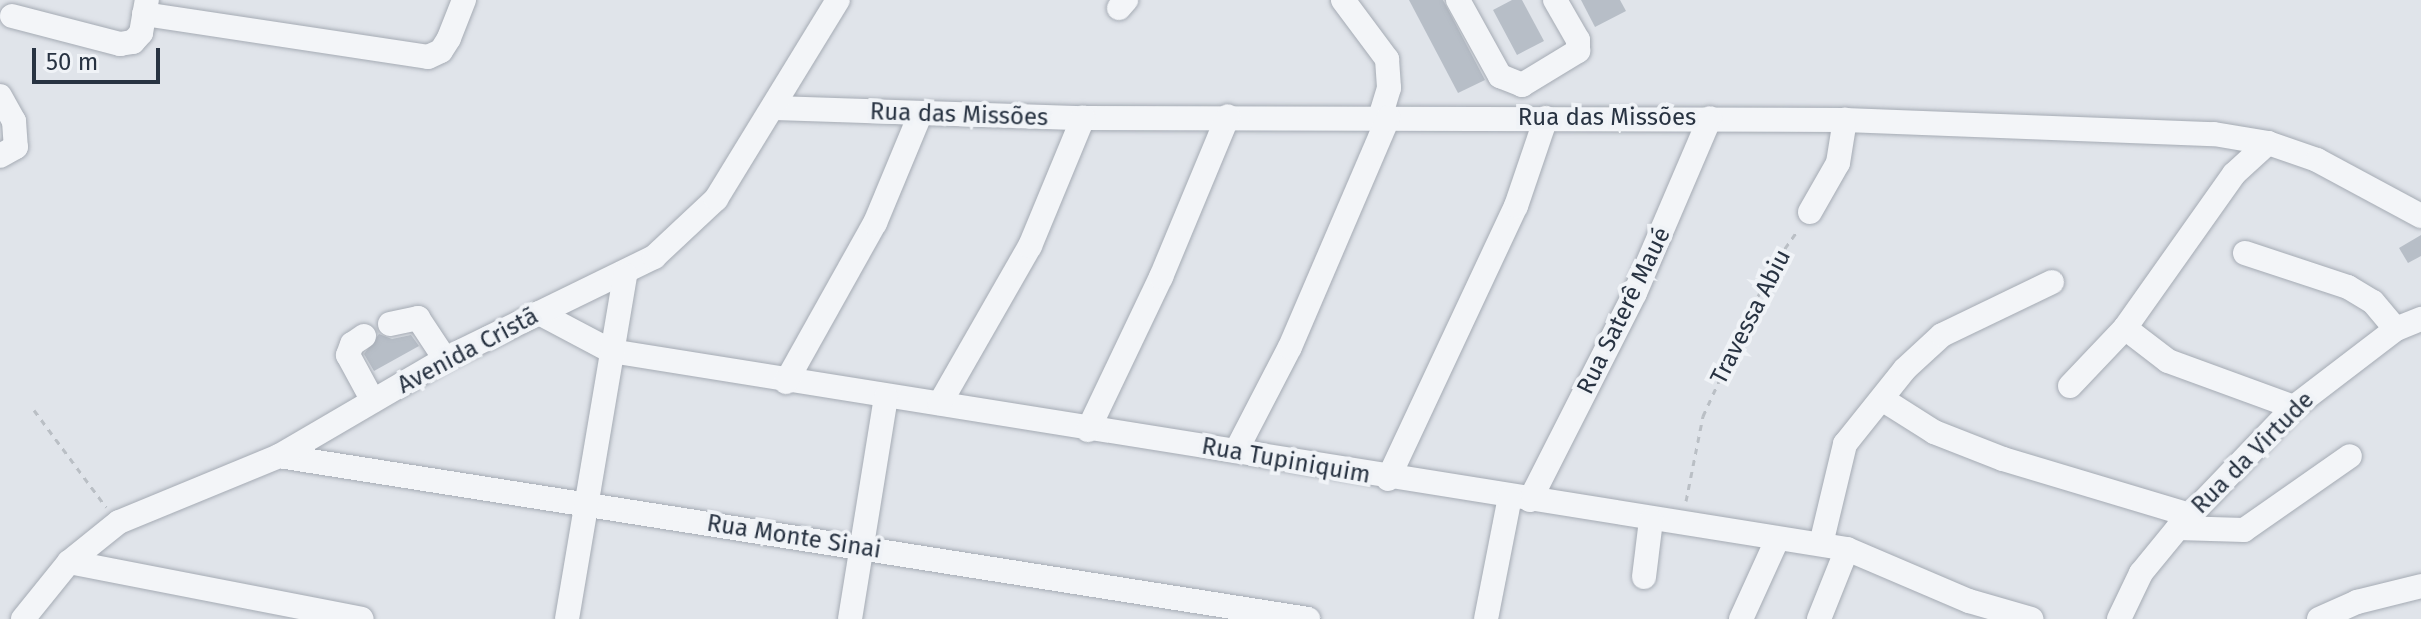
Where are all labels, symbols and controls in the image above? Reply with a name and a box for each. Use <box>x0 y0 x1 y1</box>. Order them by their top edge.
scale bar <box>36 32 164 82</box>
text: 50 m <box>46 48 98 76</box>
street label: Rua das Missões <box>869 97 1049 133</box>
street label: Rua das Missões <box>1518 104 1696 132</box>
street label: Rua Saterê Maué <box>1571 223 1677 399</box>
street label: Travessa Abiu <box>1705 245 1797 389</box>
street label: Avenida Cristã <box>393 302 543 400</box>
street label: Rua da Virtude <box>2186 386 2320 520</box>
street label: Rua Tupiniquim <box>1199 432 1373 490</box>
street label: Rua Monte Sinai <box>705 509 883 565</box>

